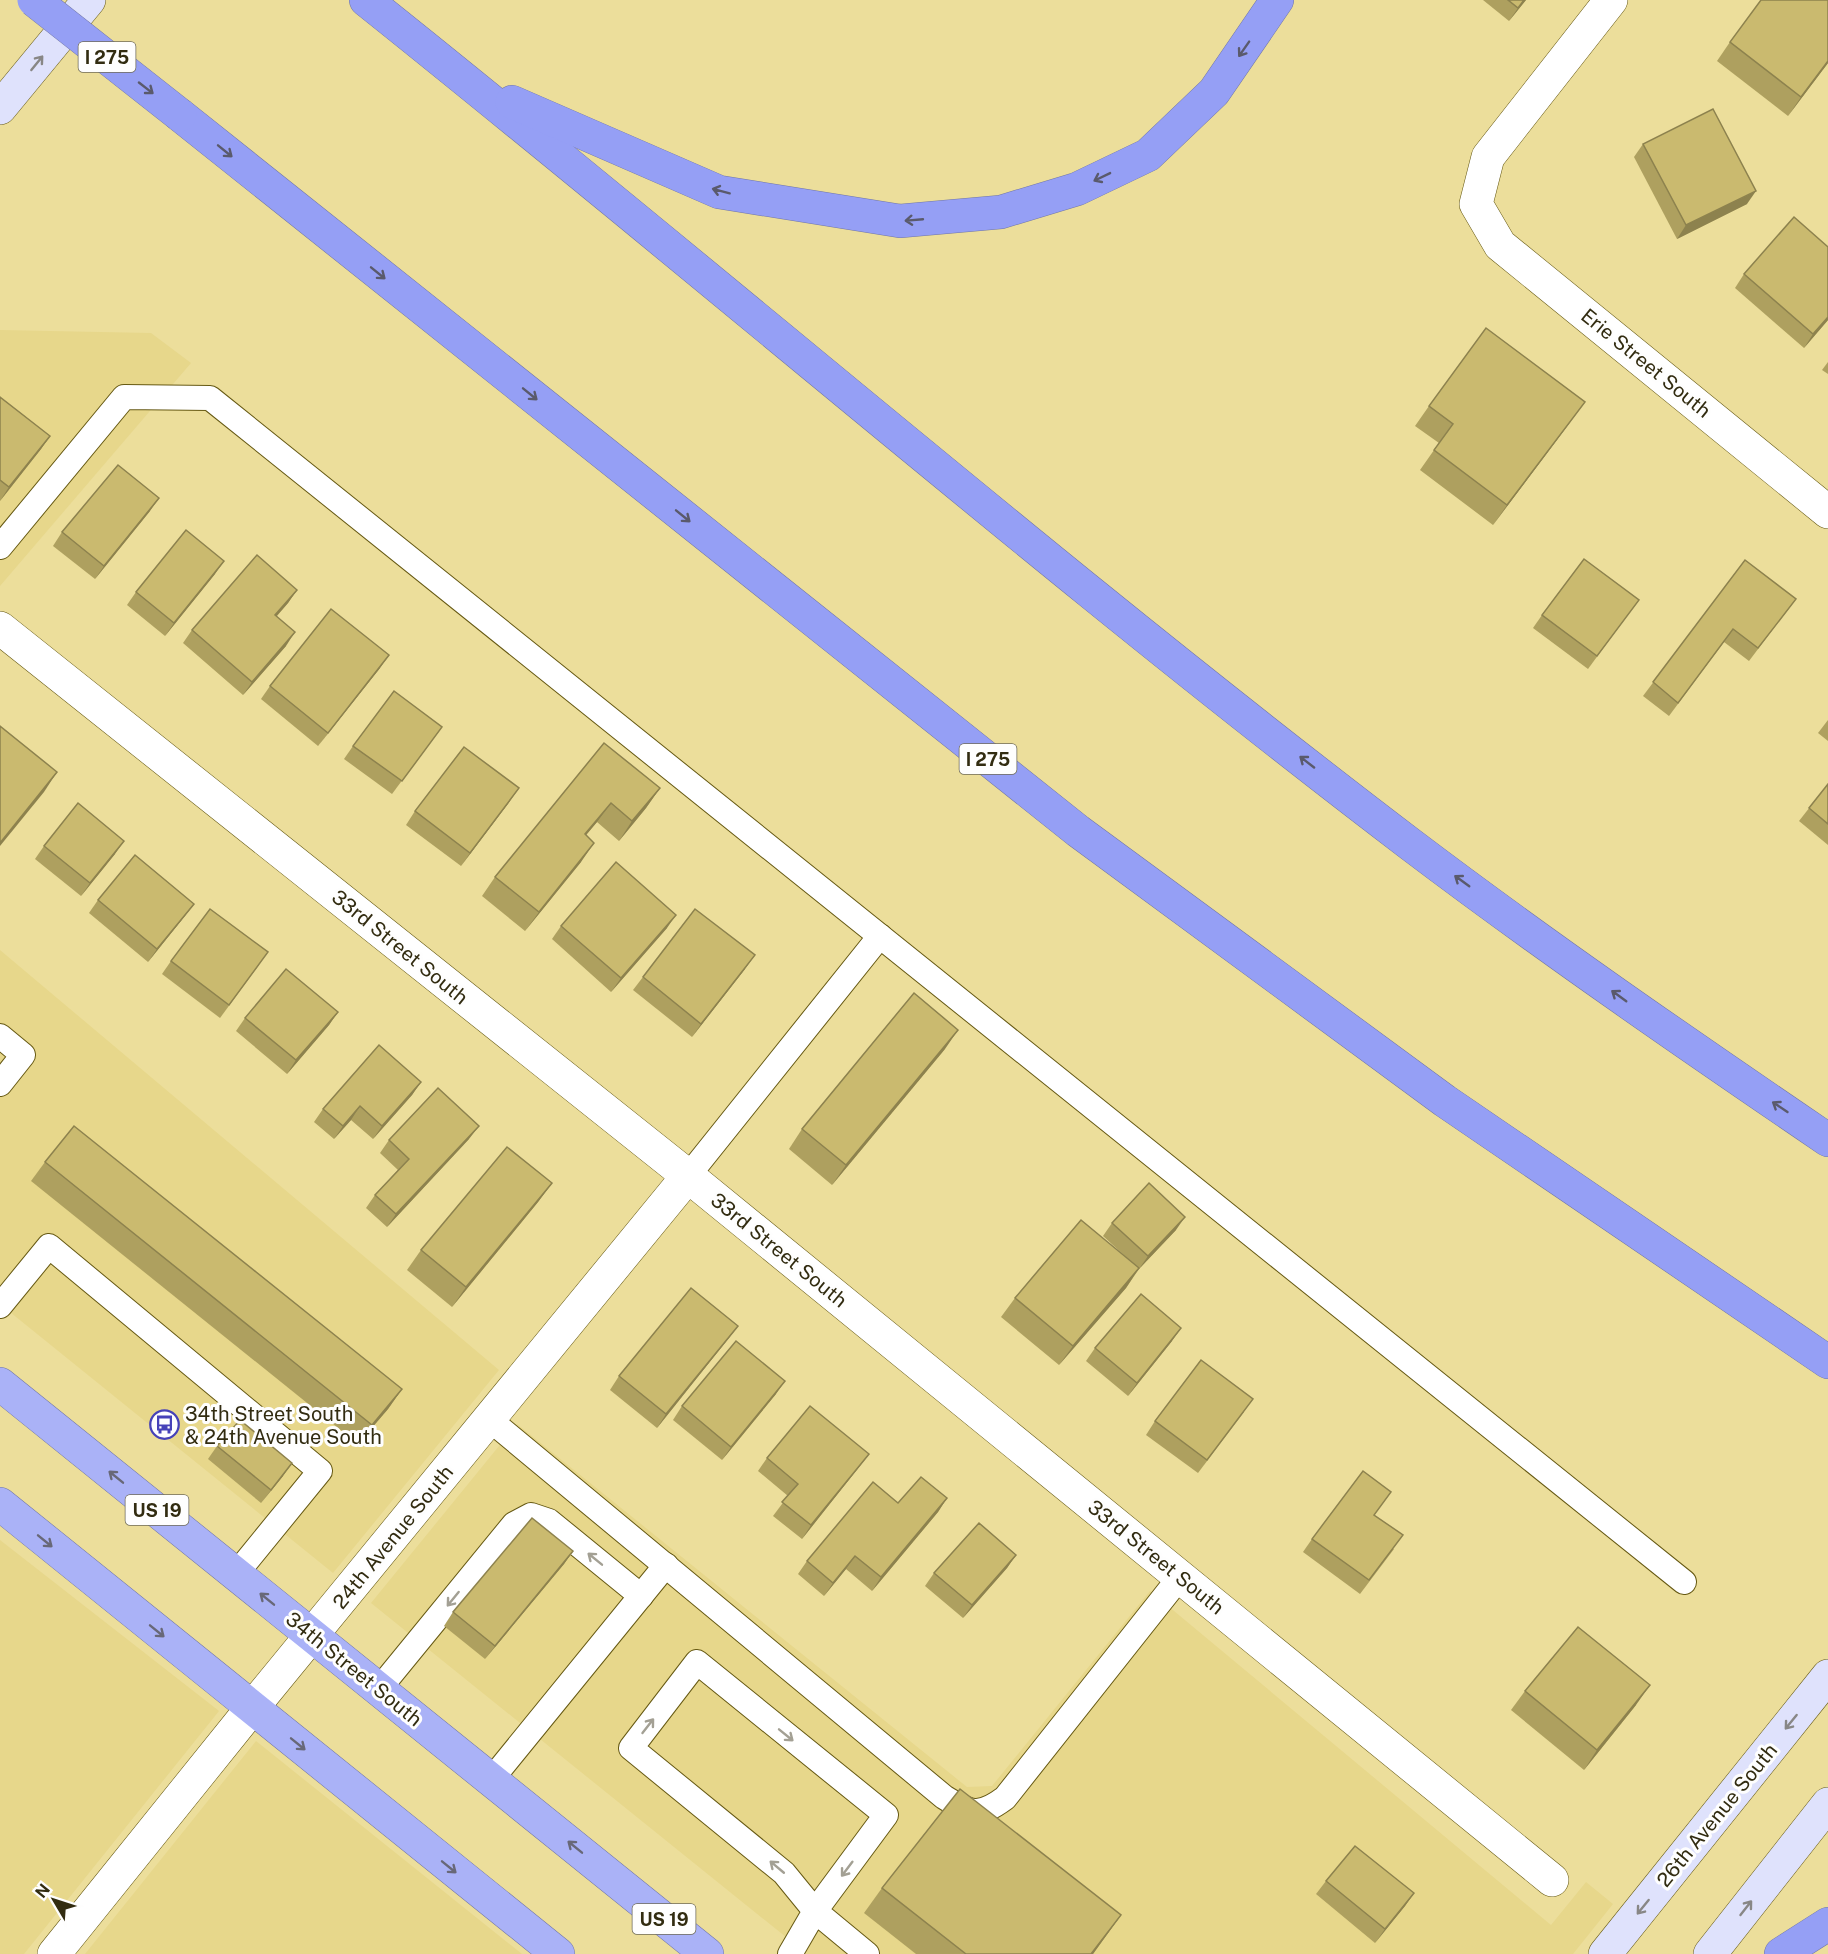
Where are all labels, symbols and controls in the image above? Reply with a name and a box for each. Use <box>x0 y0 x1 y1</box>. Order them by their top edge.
one-way arrow <box>1238 40 1250 56</box>
road number: I 275 <box>78 42 136 72</box>
one-way arrow <box>31 55 44 71</box>
one-way arrow <box>138 82 154 95</box>
one-way arrow <box>217 145 233 158</box>
one-way arrow <box>1094 172 1112 184</box>
one-way arrow <box>712 184 731 196</box>
one-way arrow <box>904 215 924 226</box>
one-way arrow <box>370 266 386 279</box>
street label: Erie Street South <box>1576 303 1716 423</box>
one-way arrow <box>522 388 538 401</box>
one-way arrow <box>675 509 691 522</box>
road number: I 275 <box>960 744 1016 774</box>
one-way arrow <box>1299 756 1315 769</box>
one-way arrow <box>1454 875 1470 887</box>
street label: 33rd Street South <box>327 885 473 1009</box>
one-way arrow <box>1612 990 1628 1002</box>
one-way arrow <box>1772 1101 1788 1113</box>
street label: 33rd Street South <box>706 1188 852 1312</box>
place label: 34th Street South & 24th Avenue South <box>185 1402 382 1449</box>
bus stop icon: 34th Street South & 24th Avenue South <box>148 1409 180 1441</box>
street label: 24th Avenue South <box>328 1460 458 1614</box>
one-way arrow <box>108 1470 124 1483</box>
road number: US 19 <box>126 1495 188 1525</box>
street label: 33rd Street South <box>1083 1495 1229 1619</box>
one-way arrow <box>37 1534 53 1547</box>
one-way arrow <box>588 1553 604 1566</box>
one-way arrow <box>446 1591 459 1607</box>
one-way arrow <box>260 1593 276 1606</box>
street label: 34th Street South <box>281 1607 427 1731</box>
one-way arrow <box>149 1624 165 1637</box>
one-way arrow <box>1785 1713 1798 1729</box>
one-way arrow <box>642 1718 654 1734</box>
one-way arrow <box>778 1728 794 1741</box>
one-way arrow <box>289 1738 305 1751</box>
street label: 26th Avenue South <box>1652 1738 1782 1892</box>
one-way arrow <box>567 1840 583 1853</box>
one-way arrow <box>441 1860 457 1873</box>
one-way arrow <box>840 1860 853 1876</box>
one-way arrow <box>769 1861 785 1874</box>
north arrow <box>24 1870 84 1930</box>
text: N <box>31 1880 54 1902</box>
one-way arrow <box>1637 1898 1650 1914</box>
one-way arrow <box>1740 1900 1753 1916</box>
road number: US 19 <box>632 1904 696 1934</box>

